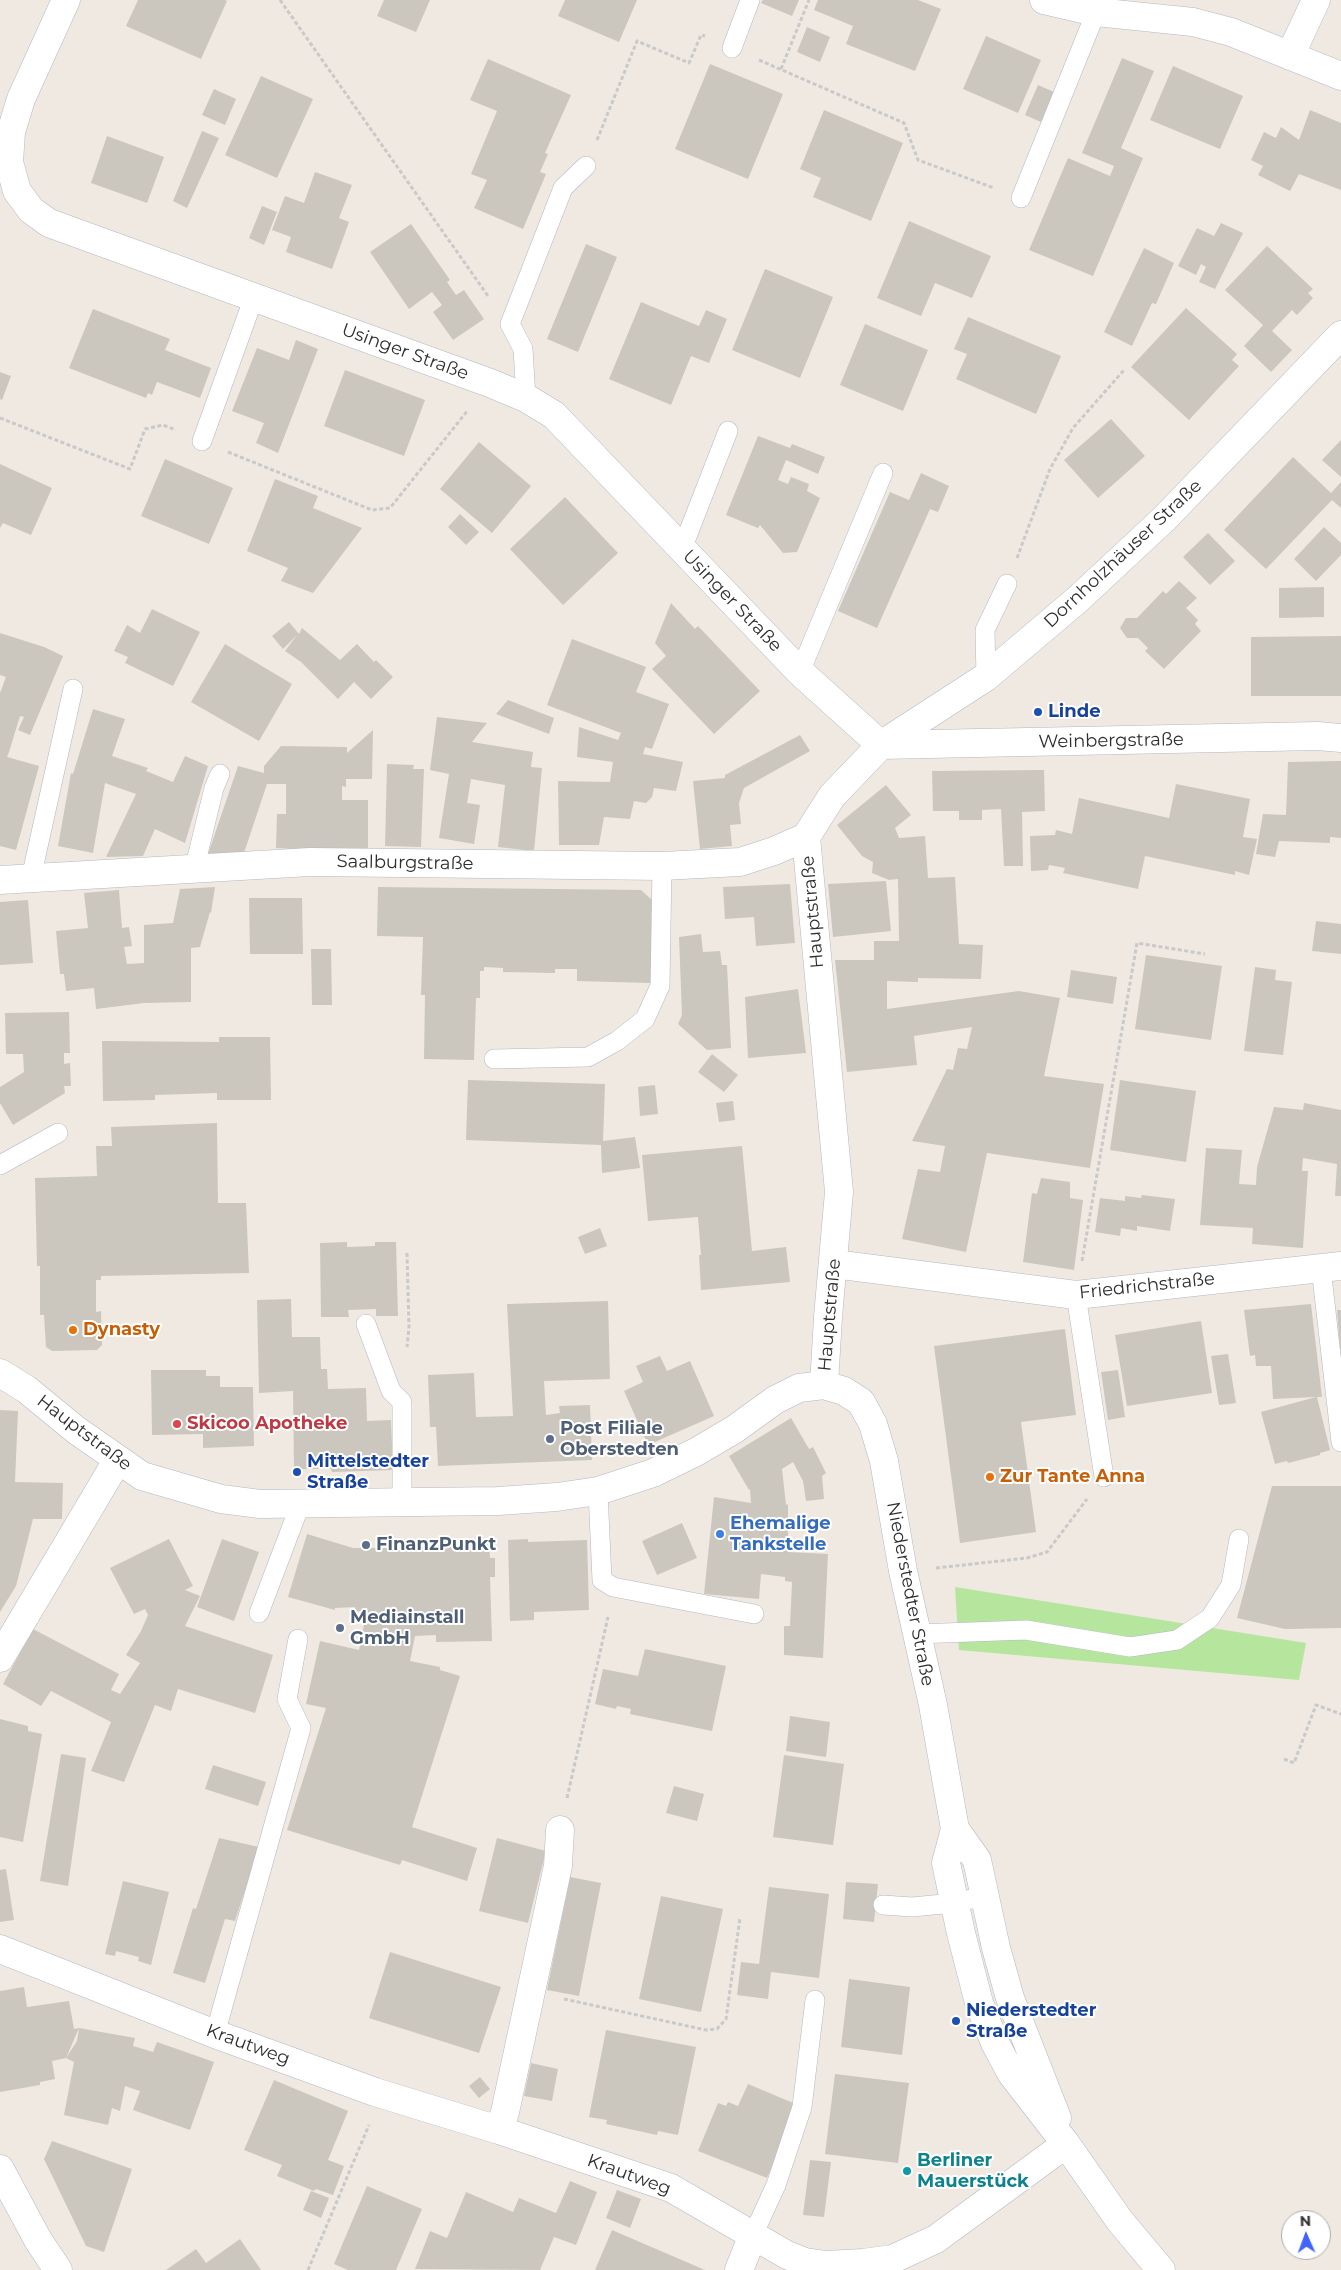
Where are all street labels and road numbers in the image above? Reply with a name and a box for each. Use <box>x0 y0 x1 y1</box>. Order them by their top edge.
street label: Usinger Straße <box>339 319 471 385</box>
street label: Dornholzhäuser Straße <box>1040 475 1206 633</box>
street label: Usinger Straße <box>678 545 786 657</box>
street label: Weinbergstraße <box>1038 729 1184 753</box>
street label: Saalburgstraße <box>336 851 474 875</box>
street label: Hauptstraße <box>797 855 829 969</box>
street label: Hauptstraße <box>814 1258 846 1372</box>
street label: Friedrichstraße <box>1078 1268 1216 1304</box>
street label: Hauptstraße <box>32 1390 136 1476</box>
street label: Niederstedter Straße <box>882 1500 938 1688</box>
street label: Krautweg <box>203 2020 293 2070</box>
street label: Krautweg <box>584 2150 674 2200</box>

